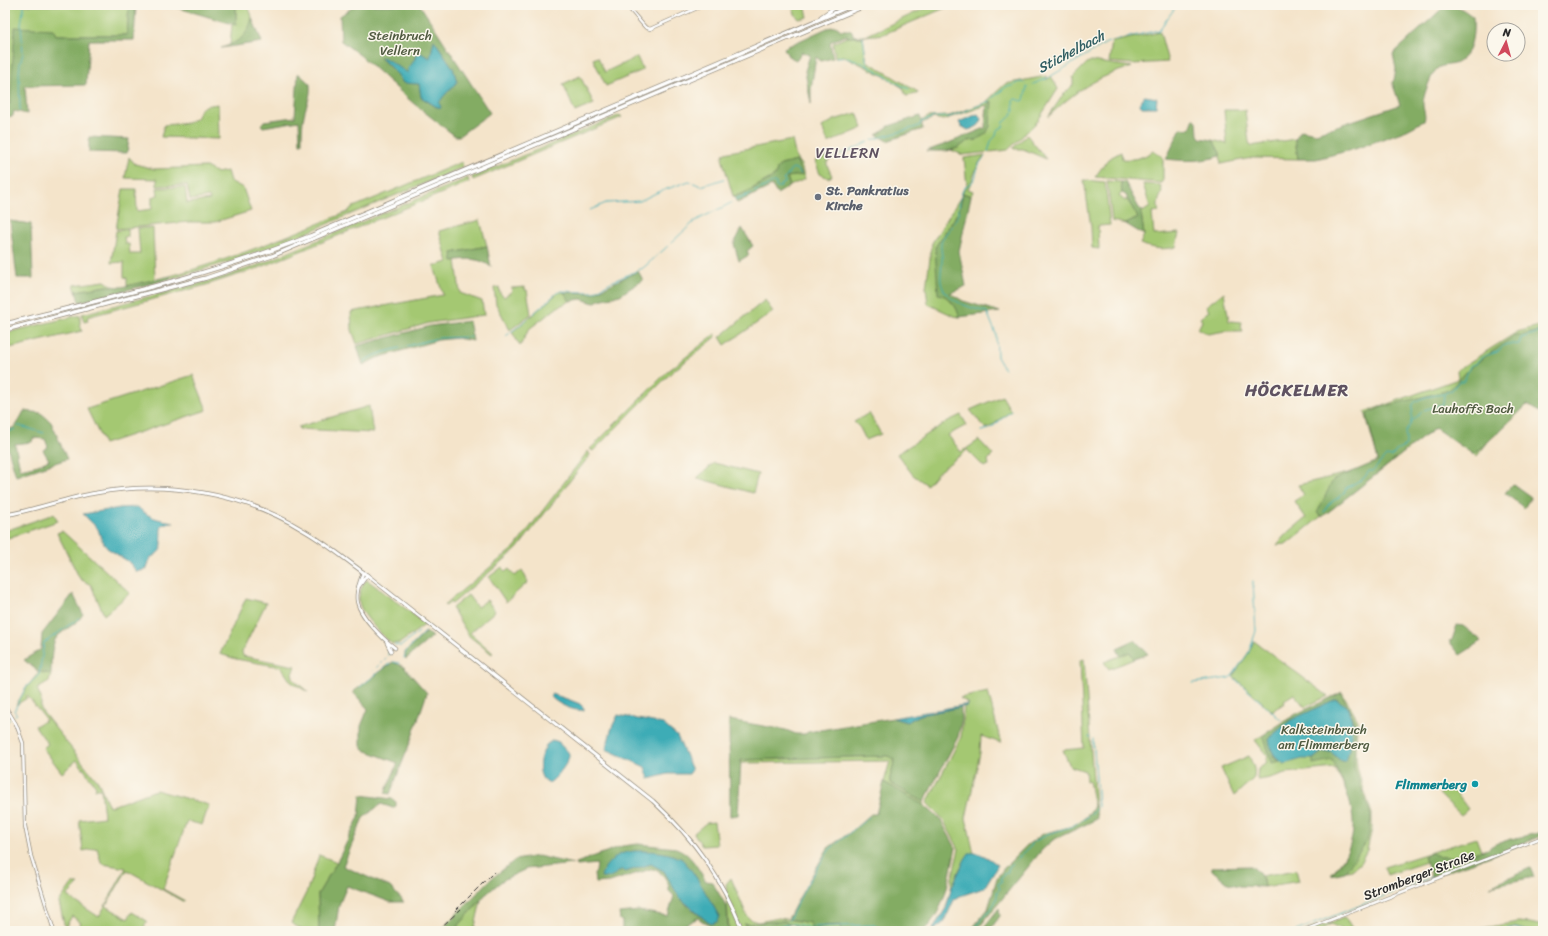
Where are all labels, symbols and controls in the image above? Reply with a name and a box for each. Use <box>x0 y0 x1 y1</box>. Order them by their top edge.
north arrow <box>1486 22 1526 62</box>
water label: Stichelbach <box>1033 23 1111 80</box>
text: N <box>1501 23 1512 42</box>
park label: Steinbruch Vellern <box>368 24 432 62</box>
district label: VELLERN <box>816 140 880 166</box>
place label: St. Pankratius Kirche <box>825 179 909 217</box>
marker: St. Pankratius Kirche <box>813 192 823 202</box>
district label: HÖCKELMER <box>1244 375 1349 405</box>
park label: Lauhoffs Bach <box>1432 397 1514 420</box>
park label: Kalksteinbruch am Flimmerberg <box>1278 718 1370 756</box>
place label: Flimmerberg <box>1395 773 1467 796</box>
marker: Flimmerberg <box>1470 779 1480 789</box>
street label: Stromberger Straße <box>1360 843 1478 907</box>

